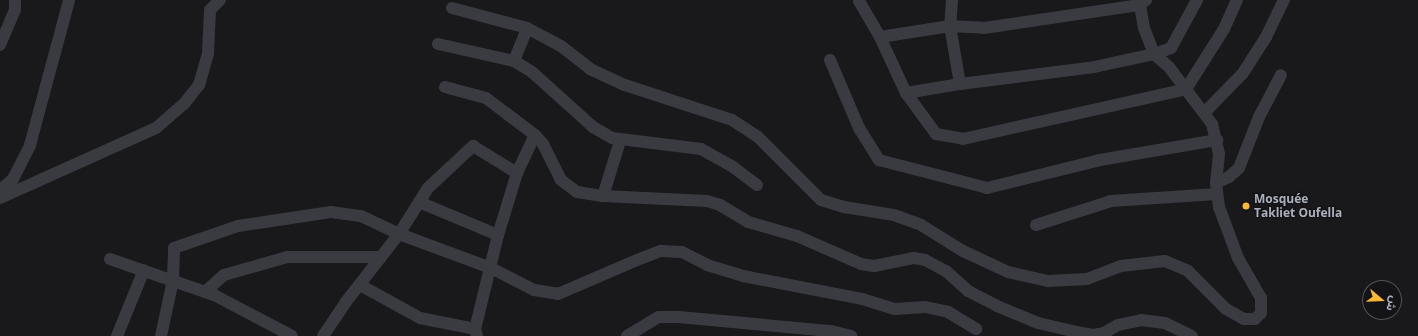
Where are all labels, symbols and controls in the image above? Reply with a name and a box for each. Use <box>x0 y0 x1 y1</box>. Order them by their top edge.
place label: Mosquée Takliet Oufella <box>1254 192 1342 220</box>
marker: Mosquée Takliet Oufella <box>1241 201 1251 211</box>
north arrow <box>1362 280 1402 320</box>
text: ش <box>1383 294 1402 313</box>

